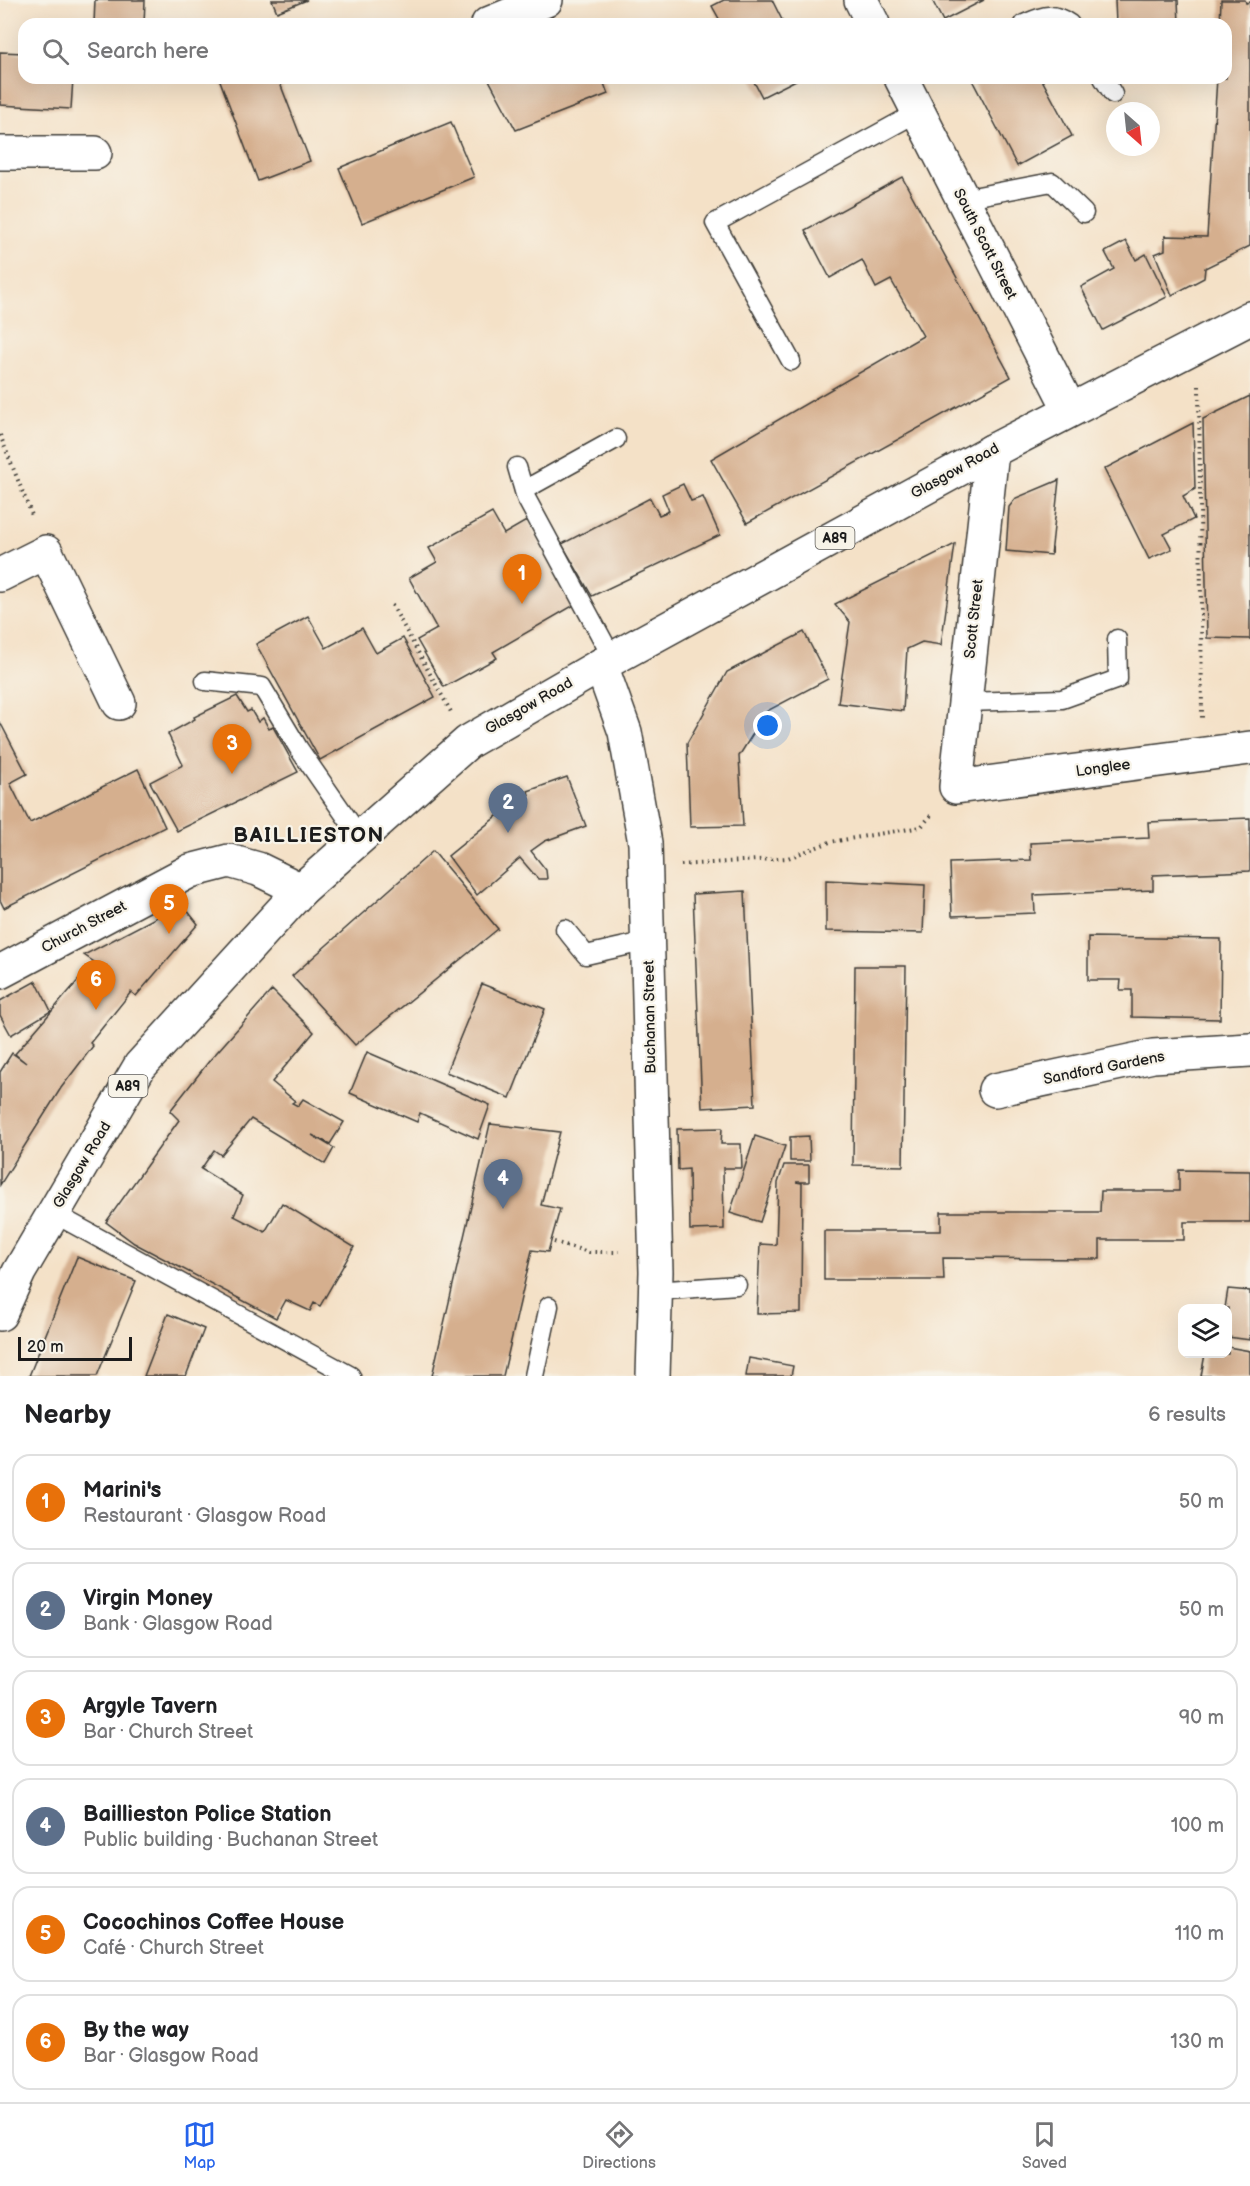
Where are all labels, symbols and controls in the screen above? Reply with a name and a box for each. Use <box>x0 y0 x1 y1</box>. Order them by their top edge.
search box <box>18 18 1232 84</box>
icon: search <box>39 35 72 68</box>
text: Search here <box>87 38 209 65</box>
north arrow <box>1106 102 1160 156</box>
street label: South Scott Street <box>949 185 1021 303</box>
street label: Glasgow Road <box>908 439 1002 503</box>
road number: A89 <box>816 527 854 549</box>
pin: 1 <box>502 554 542 604</box>
street label: Scott Street <box>960 578 988 660</box>
street label: Glasgow Road <box>482 673 576 739</box>
your location <box>753 711 782 740</box>
pin: 3 <box>212 724 252 774</box>
street label: Longlee <box>1075 755 1132 781</box>
pin: 2 <box>488 784 528 833</box>
district label: BAILLIESTON <box>233 823 385 848</box>
pin: 5 <box>150 884 188 934</box>
street label: Church Street <box>38 896 130 957</box>
pin: 6 <box>76 960 116 1010</box>
street label: Buchanan Street <box>640 960 660 1074</box>
street label: Sandford Gardens <box>1042 1047 1167 1089</box>
road number: A89 <box>108 1075 148 1097</box>
street label: Glasgow Road <box>49 1118 115 1212</box>
pin: 4 <box>484 1160 522 1209</box>
map controls <box>1178 1304 1232 1358</box>
button: layers <box>1178 1304 1232 1358</box>
scale bar <box>18 1334 132 1362</box>
text: 20 m <box>27 1338 63 1357</box>
text: Nearby <box>24 1400 111 1431</box>
text: 6 results <box>1148 1403 1226 1427</box>
text: Marini's <box>83 1477 161 1504</box>
text: 1 <box>41 1490 50 1514</box>
text: 50 m <box>1179 1490 1224 1514</box>
text: Restaurant · Glasgow Road <box>83 1504 326 1528</box>
text: Virgin Money <box>83 1585 213 1612</box>
text: 2 <box>40 1598 51 1622</box>
text: 50 m <box>1179 1598 1224 1622</box>
text: Bank · Glasgow Road <box>83 1612 273 1636</box>
text: Argyle Tavern <box>83 1693 217 1720</box>
text: 3 <box>40 1706 51 1730</box>
text: 90 m <box>1179 1706 1224 1730</box>
text: Bar · Church Street <box>83 1720 253 1744</box>
text: Baillieston Police Station <box>83 1801 332 1828</box>
text: 4 <box>40 1814 51 1838</box>
text: 100 m <box>1171 1814 1224 1838</box>
text: Public building · Buchanan Street <box>83 1828 378 1852</box>
text: Cocochinos Coffee House <box>83 1909 344 1936</box>
text: 5 <box>40 1922 51 1946</box>
text: 110 m <box>1175 1922 1224 1946</box>
text: Café · Church Street <box>83 1936 264 1960</box>
text: By the way <box>83 2017 189 2044</box>
text: 6 <box>39 2030 52 2054</box>
text: 130 m <box>1170 2030 1224 2054</box>
text: Bar · Glasgow Road <box>83 2044 259 2068</box>
tab: Map <box>183 2118 216 2173</box>
tab: Directions <box>582 2118 656 2173</box>
tab: Saved <box>1022 2118 1067 2173</box>

